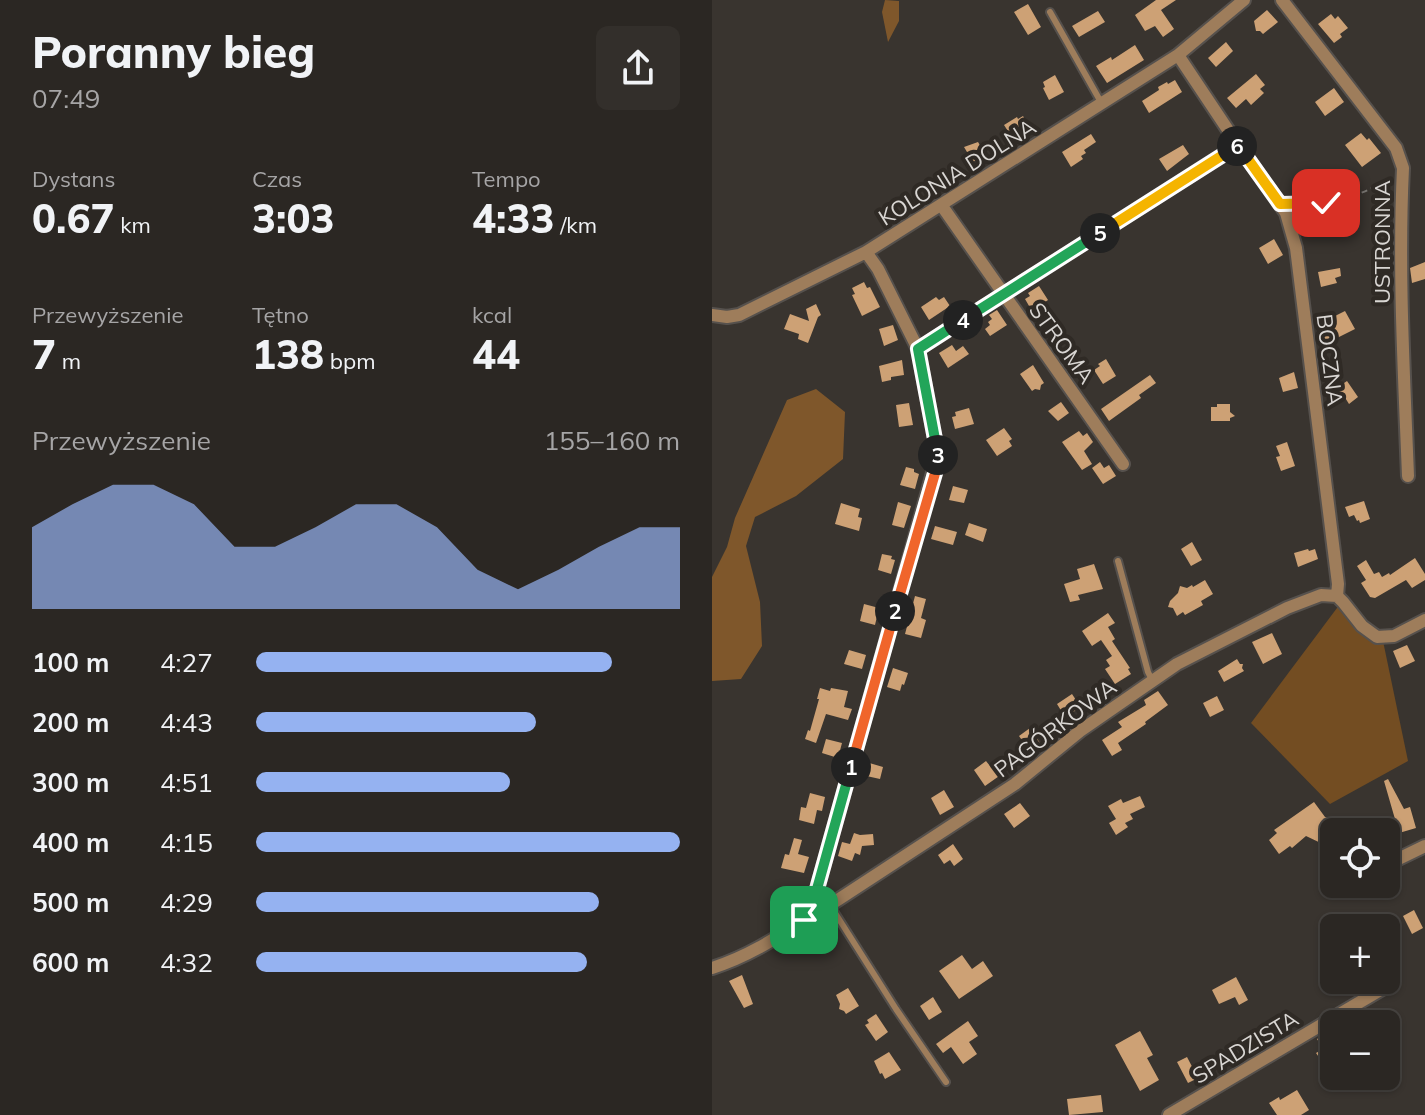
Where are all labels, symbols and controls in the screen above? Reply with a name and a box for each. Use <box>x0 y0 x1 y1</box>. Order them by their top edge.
text: Poranny bieg <box>32 24 315 79</box>
button: share <box>596 26 680 110</box>
text: 07:49 <box>32 82 100 115</box>
street label: KOLONIA DOLNA <box>873 112 1041 232</box>
pin: 6 <box>1217 126 1257 166</box>
text: 6 <box>1230 132 1244 160</box>
text: Dystans <box>32 165 115 193</box>
text: Czas <box>252 165 302 193</box>
text: Tempo <box>472 165 541 193</box>
pin <box>1292 169 1360 237</box>
street label: USTRONNA <box>1368 180 1396 304</box>
icon: check <box>1304 181 1348 225</box>
text: 0.67 <box>32 193 114 243</box>
text: 3:03 <box>252 193 334 243</box>
text: 4:33 <box>472 193 554 243</box>
text: km <box>114 211 151 239</box>
text: /km <box>554 211 597 239</box>
pin: 5 <box>1080 213 1120 253</box>
text: 5 <box>1093 219 1107 247</box>
street label: STROMA <box>1023 297 1101 389</box>
pin: 4 <box>943 300 983 340</box>
text: Przewyższenie <box>32 301 183 329</box>
text: Tętno <box>252 301 309 329</box>
text: kcal <box>472 301 512 329</box>
text: 4 <box>956 306 970 334</box>
street label: BOCZNA <box>1310 312 1350 408</box>
text: 7 <box>32 329 56 379</box>
text: 138 <box>252 329 324 379</box>
text: 44 <box>472 329 520 379</box>
text: m <box>56 347 81 375</box>
text: bpm <box>324 347 375 375</box>
text: Przewyższenie <box>32 424 211 457</box>
text: 155–160 m <box>544 424 680 457</box>
pin: 3 <box>918 435 958 475</box>
text: 3 <box>931 441 945 469</box>
pin: 2 <box>875 591 915 631</box>
text: 2 <box>888 597 902 625</box>
text: 100 m <box>32 646 109 679</box>
text: 4:27 <box>160 646 213 679</box>
street label: PAGÓRKOWA <box>988 673 1122 783</box>
text: 200 m <box>32 706 109 739</box>
text: 4:43 <box>160 706 213 739</box>
pin: 1 <box>831 747 871 787</box>
text: 1 <box>844 753 858 781</box>
text: 300 m <box>32 766 109 799</box>
text: 4:51 <box>160 766 213 799</box>
map controls <box>1320 818 1400 1090</box>
button: locate <box>1320 818 1400 898</box>
text: 400 m <box>32 826 109 859</box>
text: 4:15 <box>160 826 213 859</box>
text: 500 m <box>32 886 109 919</box>
text: 4:29 <box>160 886 213 919</box>
pin <box>770 886 838 954</box>
icon: arrive <box>782 898 826 942</box>
button: + <box>1320 914 1400 994</box>
text: 600 m <box>32 946 109 979</box>
text: 4:32 <box>160 946 213 979</box>
street label: SPADZISTA <box>1187 1004 1303 1090</box>
button: − <box>1320 1010 1400 1090</box>

